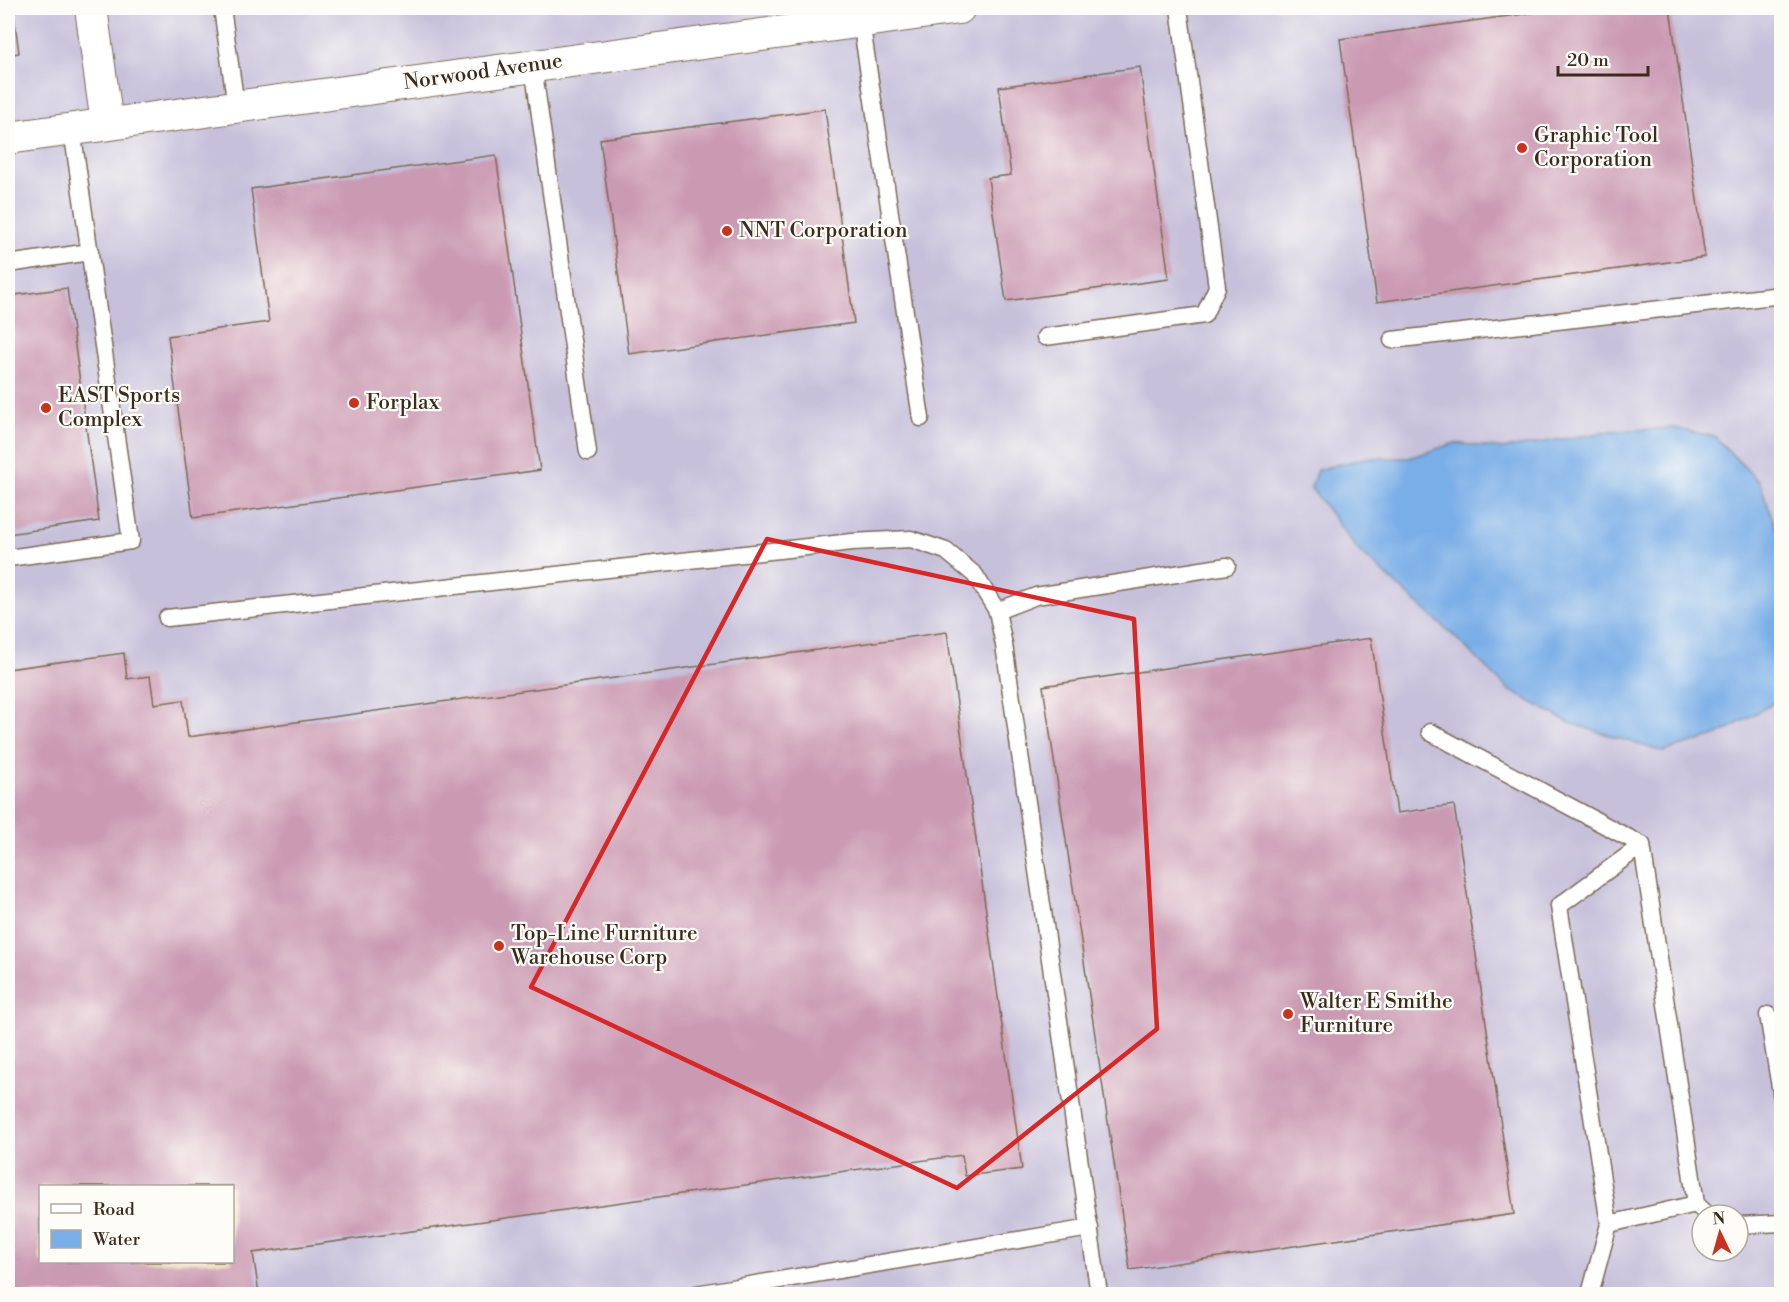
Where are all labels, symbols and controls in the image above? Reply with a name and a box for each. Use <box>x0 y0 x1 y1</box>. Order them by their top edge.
scale bar <box>1558 39 1648 77</box>
street label: Norwood Avenue <box>402 48 564 96</box>
text: 20 m <box>1567 49 1609 72</box>
place label: Graphic Tool Corporation <box>1534 123 1658 173</box>
marker: Graphic Tool Corporation <box>1515 141 1529 155</box>
place label: NNT Corporation <box>739 218 908 244</box>
marker: NNT Corporation <box>720 224 734 238</box>
place label: EAST Sports Complex <box>58 383 180 433</box>
place label: Forplax <box>366 390 440 416</box>
marker: Forplax <box>347 396 361 410</box>
marker: EAST Sports Complex <box>39 401 53 415</box>
place label: Top-Line Furniture Warehouse Corp <box>510 921 698 971</box>
marker: Top-Line Furniture Warehouse Corp <box>492 939 506 953</box>
place label: Walter E Smithe Furniture <box>1299 989 1453 1039</box>
marker: Walter E Smithe Furniture <box>1281 1007 1295 1021</box>
legend <box>39 1185 234 1263</box>
text: Road <box>93 1198 136 1221</box>
north arrow <box>1690 1203 1750 1263</box>
text: N <box>1712 1209 1726 1230</box>
text: Water <box>92 1228 141 1251</box>

